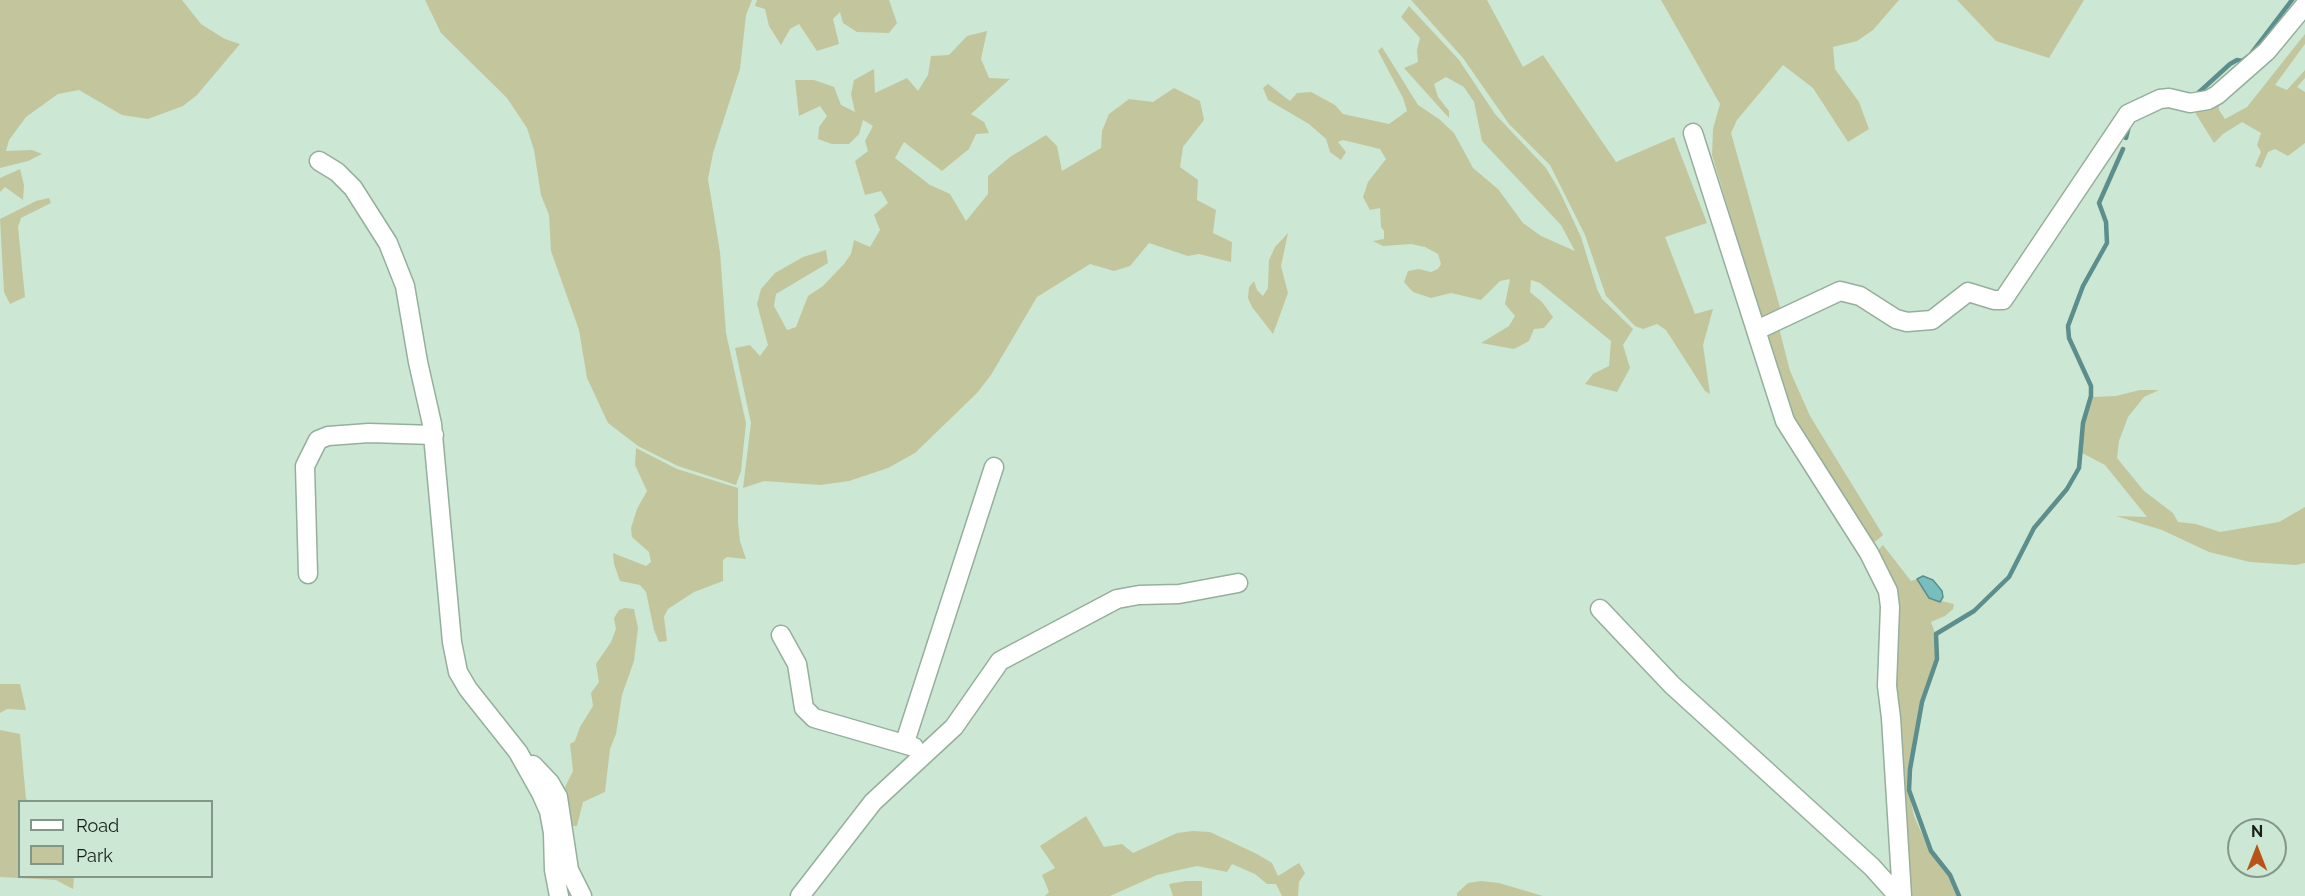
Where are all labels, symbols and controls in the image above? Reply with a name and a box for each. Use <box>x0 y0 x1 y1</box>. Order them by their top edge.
legend <box>18 800 213 878</box>
text: Road <box>76 815 119 836</box>
north arrow <box>2227 818 2287 878</box>
text: N <box>2251 822 2263 841</box>
text: Park <box>76 845 113 866</box>

